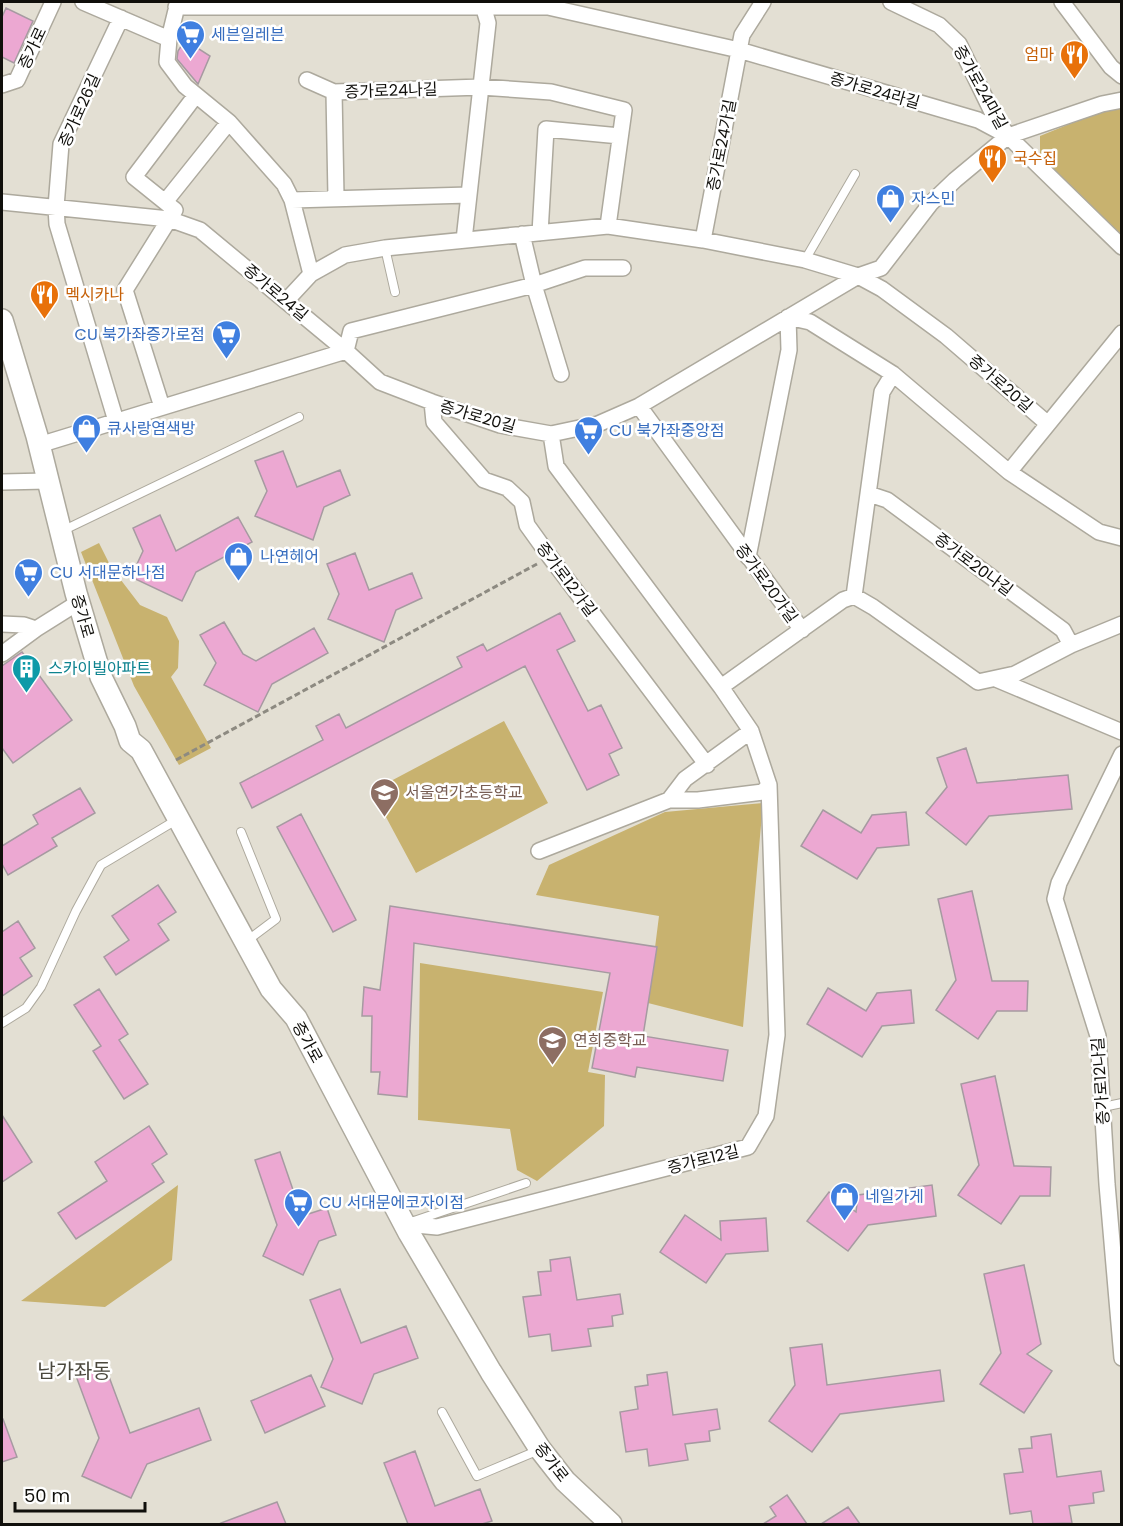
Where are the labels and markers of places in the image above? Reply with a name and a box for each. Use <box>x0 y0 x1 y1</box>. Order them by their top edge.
supermarket icon: 세븐일레븐 <box>174 18 206 60</box>
place label: 세븐일레븐 <box>211 23 285 46</box>
restaurant icon: 엄마 <box>1059 38 1091 80</box>
place label: 엄마 <box>1025 43 1054 66</box>
restaurant icon: 국수집 <box>976 142 1008 184</box>
place label: 국수집 <box>1013 147 1057 170</box>
shop icon: 자스민 <box>874 182 906 224</box>
place label: 자스민 <box>911 187 955 210</box>
restaurant icon: 멕시카나 <box>28 278 60 320</box>
place label: 멕시카나 <box>65 283 124 306</box>
supermarket icon: CU 북가좌증가로점 <box>210 318 242 360</box>
place label: CU 북가좌증가로점 <box>75 323 205 346</box>
shop icon: 큐사랑염색방 <box>70 412 102 454</box>
supermarket icon: CU 북가좌중앙점 <box>572 414 604 456</box>
place label: 큐사랑염색방 <box>107 417 196 440</box>
place label: CU 북가좌중앙점 <box>609 419 725 442</box>
shop icon: 나연헤어 <box>223 540 255 582</box>
place label: 나연헤어 <box>260 545 319 568</box>
supermarket icon: CU 서대문하나점 <box>13 556 45 598</box>
place label: CU 서대문하나점 <box>50 561 166 584</box>
building icon: 스카이빌아파트 <box>11 652 43 694</box>
place label: 스카이빌아파트 <box>48 657 151 680</box>
school or university icon: 서울연가초등학교 <box>368 776 400 818</box>
place label: 서울연가초등학교 <box>405 781 523 804</box>
school or university icon: 연희중학교 <box>536 1024 568 1066</box>
place label: 연희중학교 <box>573 1029 647 1052</box>
shop icon: 네일가게 <box>828 1180 860 1222</box>
place label: 네일가게 <box>865 1185 924 1208</box>
supermarket icon: CU 서대문에코자이점 <box>282 1186 314 1228</box>
place label: CU 서대문에코자이점 <box>319 1191 464 1214</box>

